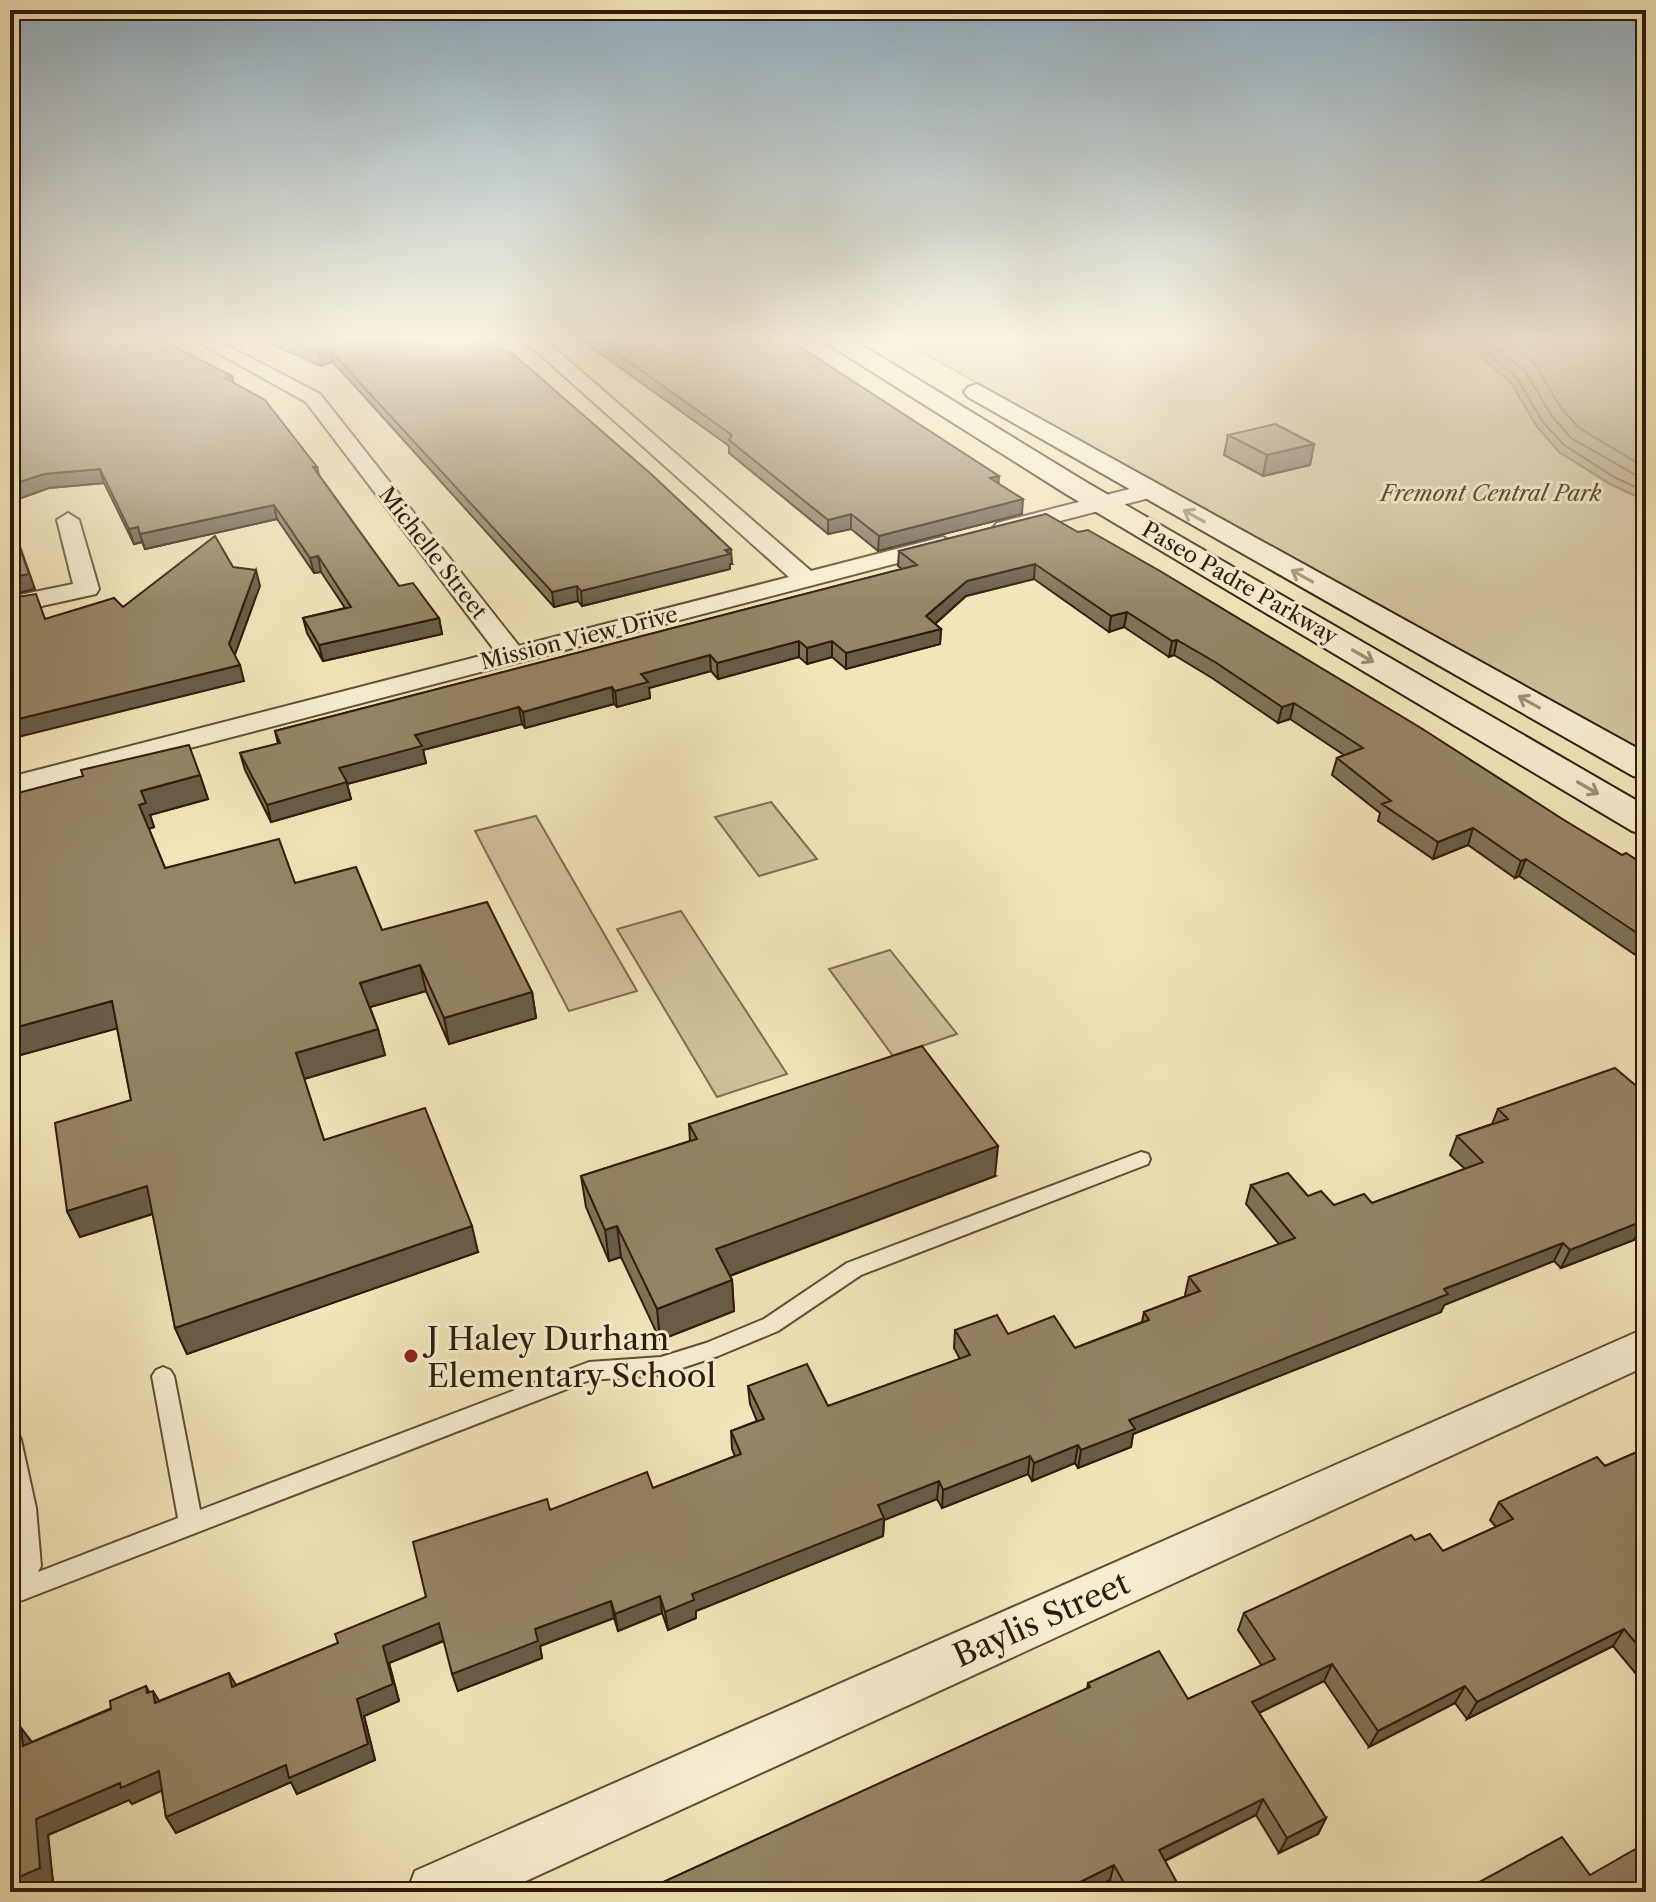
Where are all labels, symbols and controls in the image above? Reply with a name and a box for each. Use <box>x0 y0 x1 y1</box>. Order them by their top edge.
park label: Fremont Central Park <box>1379 480 1602 507</box>
street label: Michelle Street <box>373 482 493 625</box>
one-way arrow <box>1182 508 1206 523</box>
street label: Paseo Padre Parkway <box>1137 516 1343 650</box>
one-way arrow <box>1290 568 1314 583</box>
street label: Mission View Drive <box>478 600 680 676</box>
one-way arrow <box>1351 649 1375 664</box>
one-way arrow <box>1518 694 1541 710</box>
one-way arrow <box>1576 780 1599 796</box>
place label: J Haley Durham Elementary School <box>422 1319 716 1395</box>
marker: J Haley Durham Elementary School <box>402 1347 420 1365</box>
street label: Baylis Street <box>947 1563 1136 1675</box>

